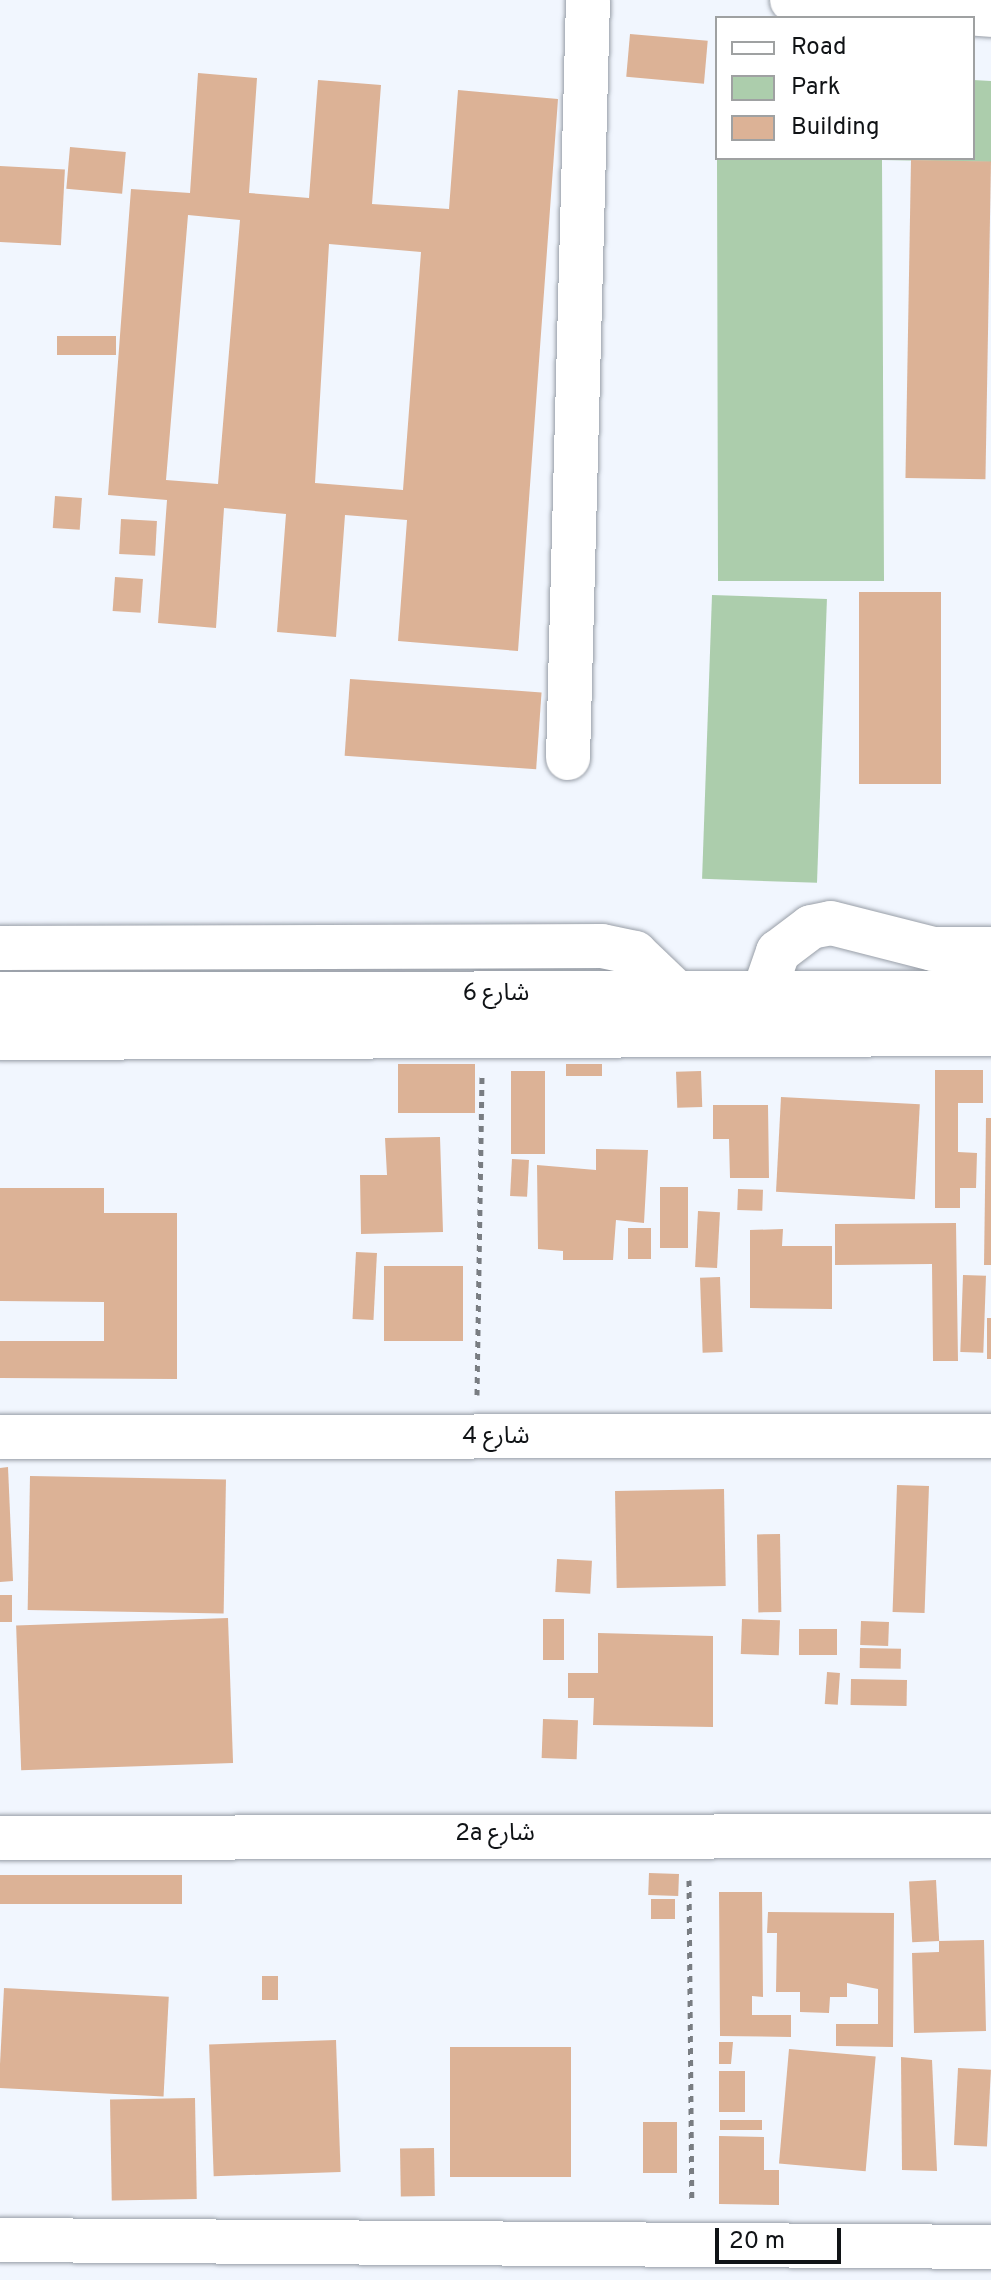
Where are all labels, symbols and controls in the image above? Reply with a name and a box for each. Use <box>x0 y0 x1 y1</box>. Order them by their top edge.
legend <box>715 16 975 160</box>
text: Road <box>791 33 847 63</box>
text: Park <box>791 73 841 103</box>
text: Building <box>791 113 880 143</box>
street label: شارع 6 <box>463 981 529 1009</box>
street label: شارع 4 <box>462 1424 530 1452</box>
street label: 2a شارع <box>455 1821 535 1849</box>
scale bar <box>719 2212 845 2262</box>
text: 20 m <box>729 2227 785 2257</box>

